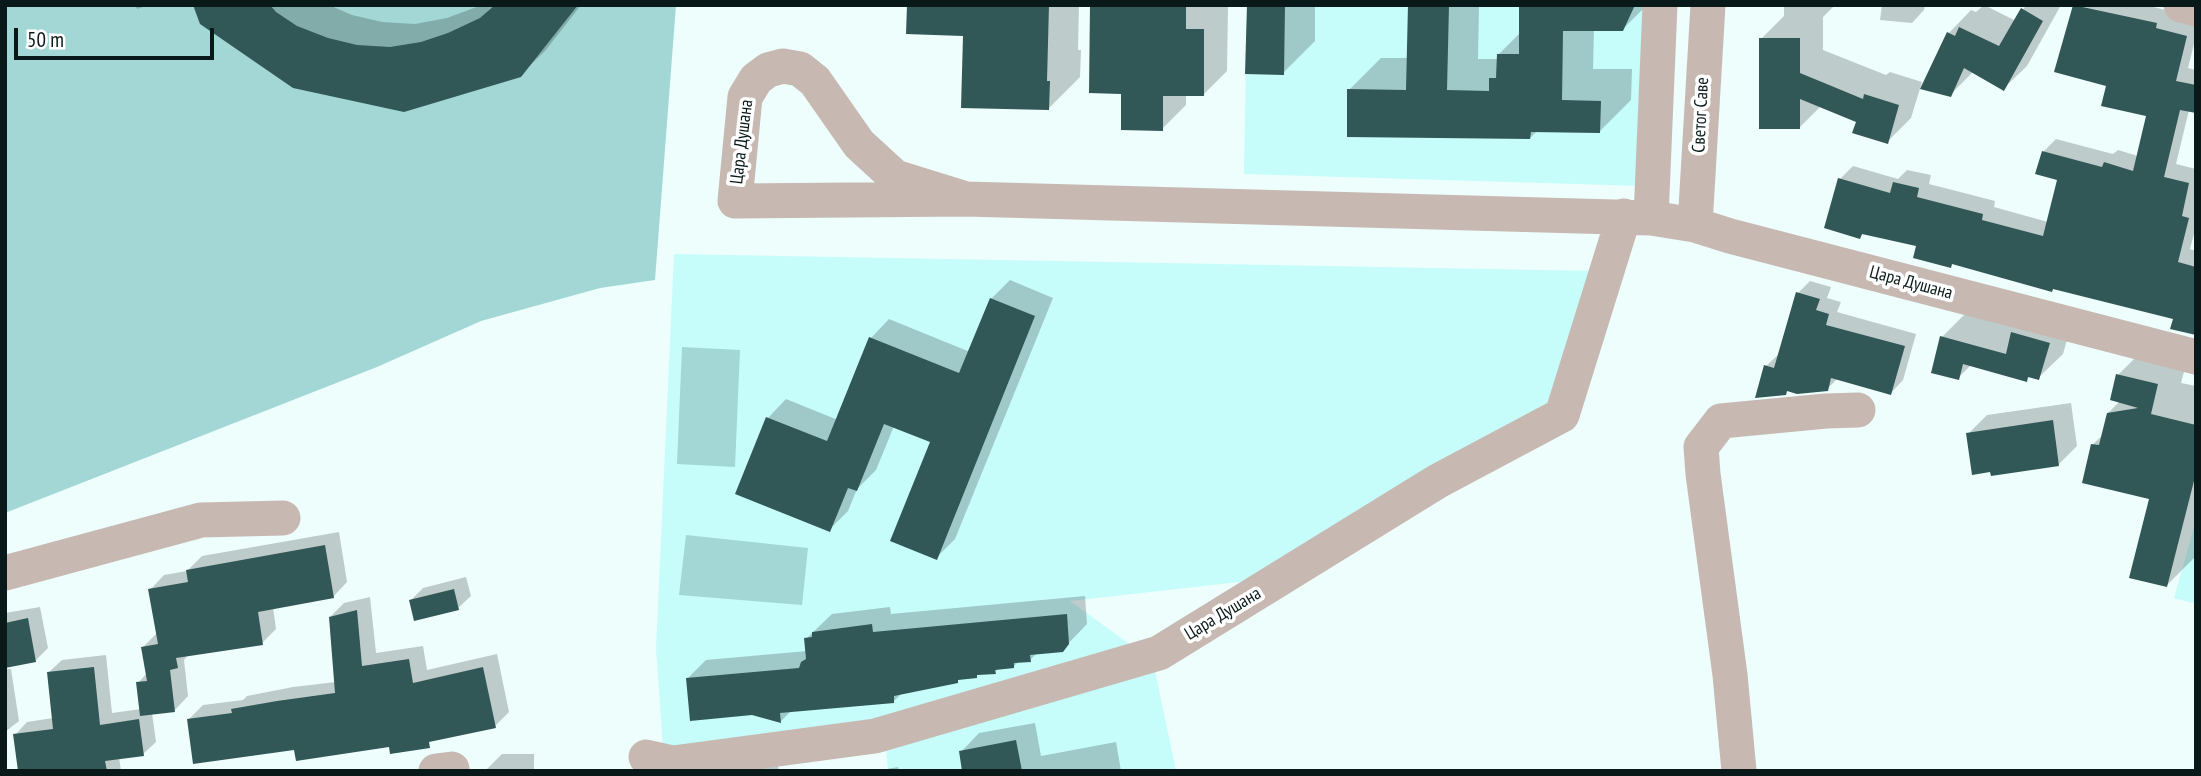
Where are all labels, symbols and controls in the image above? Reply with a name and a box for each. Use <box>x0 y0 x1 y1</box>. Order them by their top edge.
scale bar <box>18 14 217 58</box>
text: 50 m <box>27 26 64 53</box>
street label: Светог Саве <box>1688 77 1714 153</box>
street label: Цара Душана <box>726 98 758 186</box>
street label: Цара Душана <box>1867 262 1955 304</box>
street label: Цара Душана <box>1181 583 1265 645</box>

